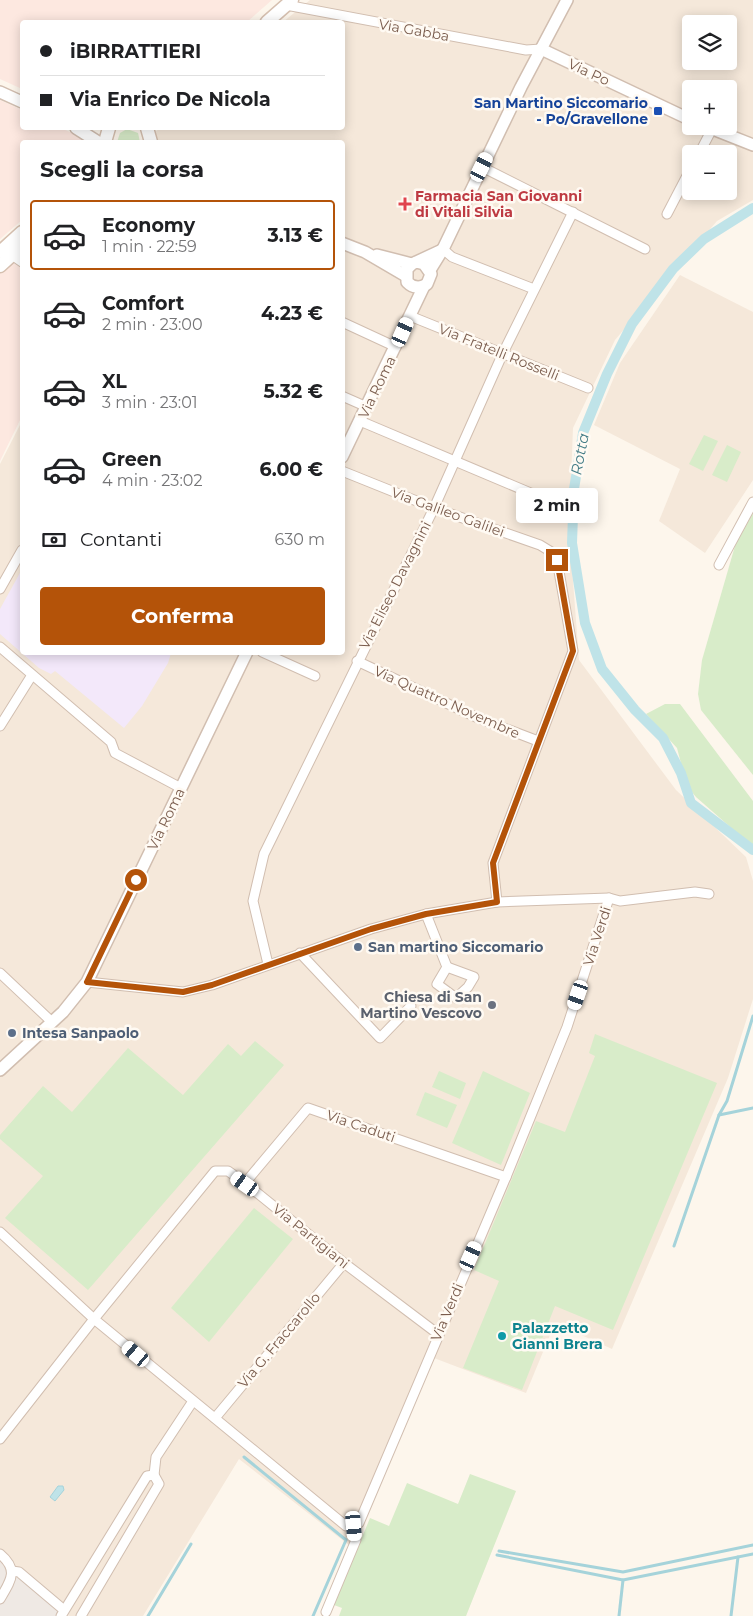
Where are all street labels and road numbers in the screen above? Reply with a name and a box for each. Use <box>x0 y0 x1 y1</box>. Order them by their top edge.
street label: Via Gabba <box>377 15 451 45</box>
street label: Via Po <box>565 55 613 90</box>
street label: Via Fratelli Rosselli <box>436 320 562 384</box>
street label: Via Roma <box>354 353 400 421</box>
street label: Via Galileo Galilei <box>389 483 507 541</box>
street label: Via Eliseo Davagnini <box>355 518 435 652</box>
street label: Via Quattro Novembre <box>371 662 523 742</box>
street label: Via Roma <box>143 785 189 853</box>
street label: Via Verdi <box>579 904 615 968</box>
street label: Via Caduti <box>324 1106 398 1146</box>
street label: Via Partigiani <box>269 1200 353 1272</box>
street label: Via Verdi <box>427 1280 467 1344</box>
street label: Via G. Fraccarollo <box>234 1288 324 1391</box>

